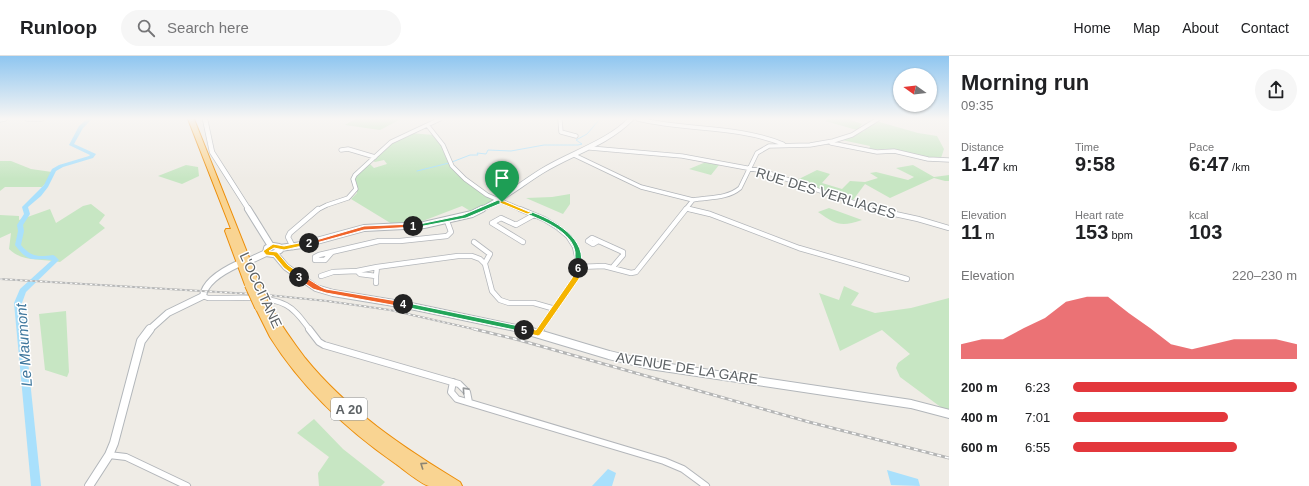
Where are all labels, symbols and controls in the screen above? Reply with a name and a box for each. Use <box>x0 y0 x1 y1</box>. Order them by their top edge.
search box <box>121 10 401 46</box>
text: Runloop <box>20 17 97 38</box>
icon: search <box>135 17 157 39</box>
text: Search here <box>167 19 249 36</box>
text: Home <box>1074 20 1111 36</box>
text: Map <box>1133 20 1160 36</box>
text: About <box>1182 20 1219 36</box>
text: Contact <box>1241 20 1289 36</box>
north arrow <box>893 68 937 112</box>
map controls <box>893 68 937 112</box>
button: share <box>1255 69 1297 111</box>
text: Morning run <box>961 70 1089 95</box>
text: 09:35 <box>961 98 994 113</box>
text: Distance <box>961 141 1004 153</box>
text: Time <box>1075 141 1099 153</box>
text: Pace <box>1189 141 1214 153</box>
text: 1.47 <box>961 153 1000 175</box>
text: 9:58 <box>1075 153 1115 175</box>
text: 6:47 <box>1189 153 1229 175</box>
pin <box>485 161 519 202</box>
text: km <box>1000 161 1018 173</box>
text: /km <box>1229 161 1250 173</box>
street label: RUE DES VERLIAGES <box>754 164 898 222</box>
icon: arrive <box>491 167 513 189</box>
text: Elevation <box>961 209 1006 221</box>
text: Heart rate <box>1075 209 1124 221</box>
text: kcal <box>1189 209 1209 221</box>
pin: 1 <box>403 216 423 236</box>
text: 1 <box>410 220 416 232</box>
text: 11 <box>961 221 982 243</box>
text: 153 <box>1075 221 1108 243</box>
text: 103 <box>1189 221 1222 243</box>
text: m <box>982 229 994 241</box>
text: bpm <box>1108 229 1133 241</box>
pin: 2 <box>299 233 319 253</box>
text: 2 <box>306 237 312 249</box>
street label: L'OCCITANE <box>236 250 286 330</box>
pin: 6 <box>568 258 588 278</box>
text: 6 <box>575 262 581 274</box>
pin: 3 <box>289 267 309 287</box>
text: Elevation <box>961 268 1014 283</box>
text: 220–230 m <box>1232 268 1297 283</box>
text: 3 <box>296 271 302 283</box>
pin: 4 <box>393 294 413 314</box>
text: 4 <box>400 298 406 310</box>
water label: Le Maumont <box>12 302 35 387</box>
pin: 5 <box>514 320 534 340</box>
text: 5 <box>521 324 527 336</box>
street label: AVENUE DE LA GARE <box>615 349 759 387</box>
text: 200 m <box>961 380 998 395</box>
text: 6:23 <box>1025 380 1050 395</box>
one-way arrow <box>462 387 469 395</box>
road number: A 20 <box>331 398 367 420</box>
text: 400 m <box>961 410 998 425</box>
text: 7:01 <box>1025 410 1050 425</box>
text: 600 m <box>961 440 998 455</box>
text: 6:55 <box>1025 440 1050 455</box>
one-way arrow <box>420 463 427 470</box>

